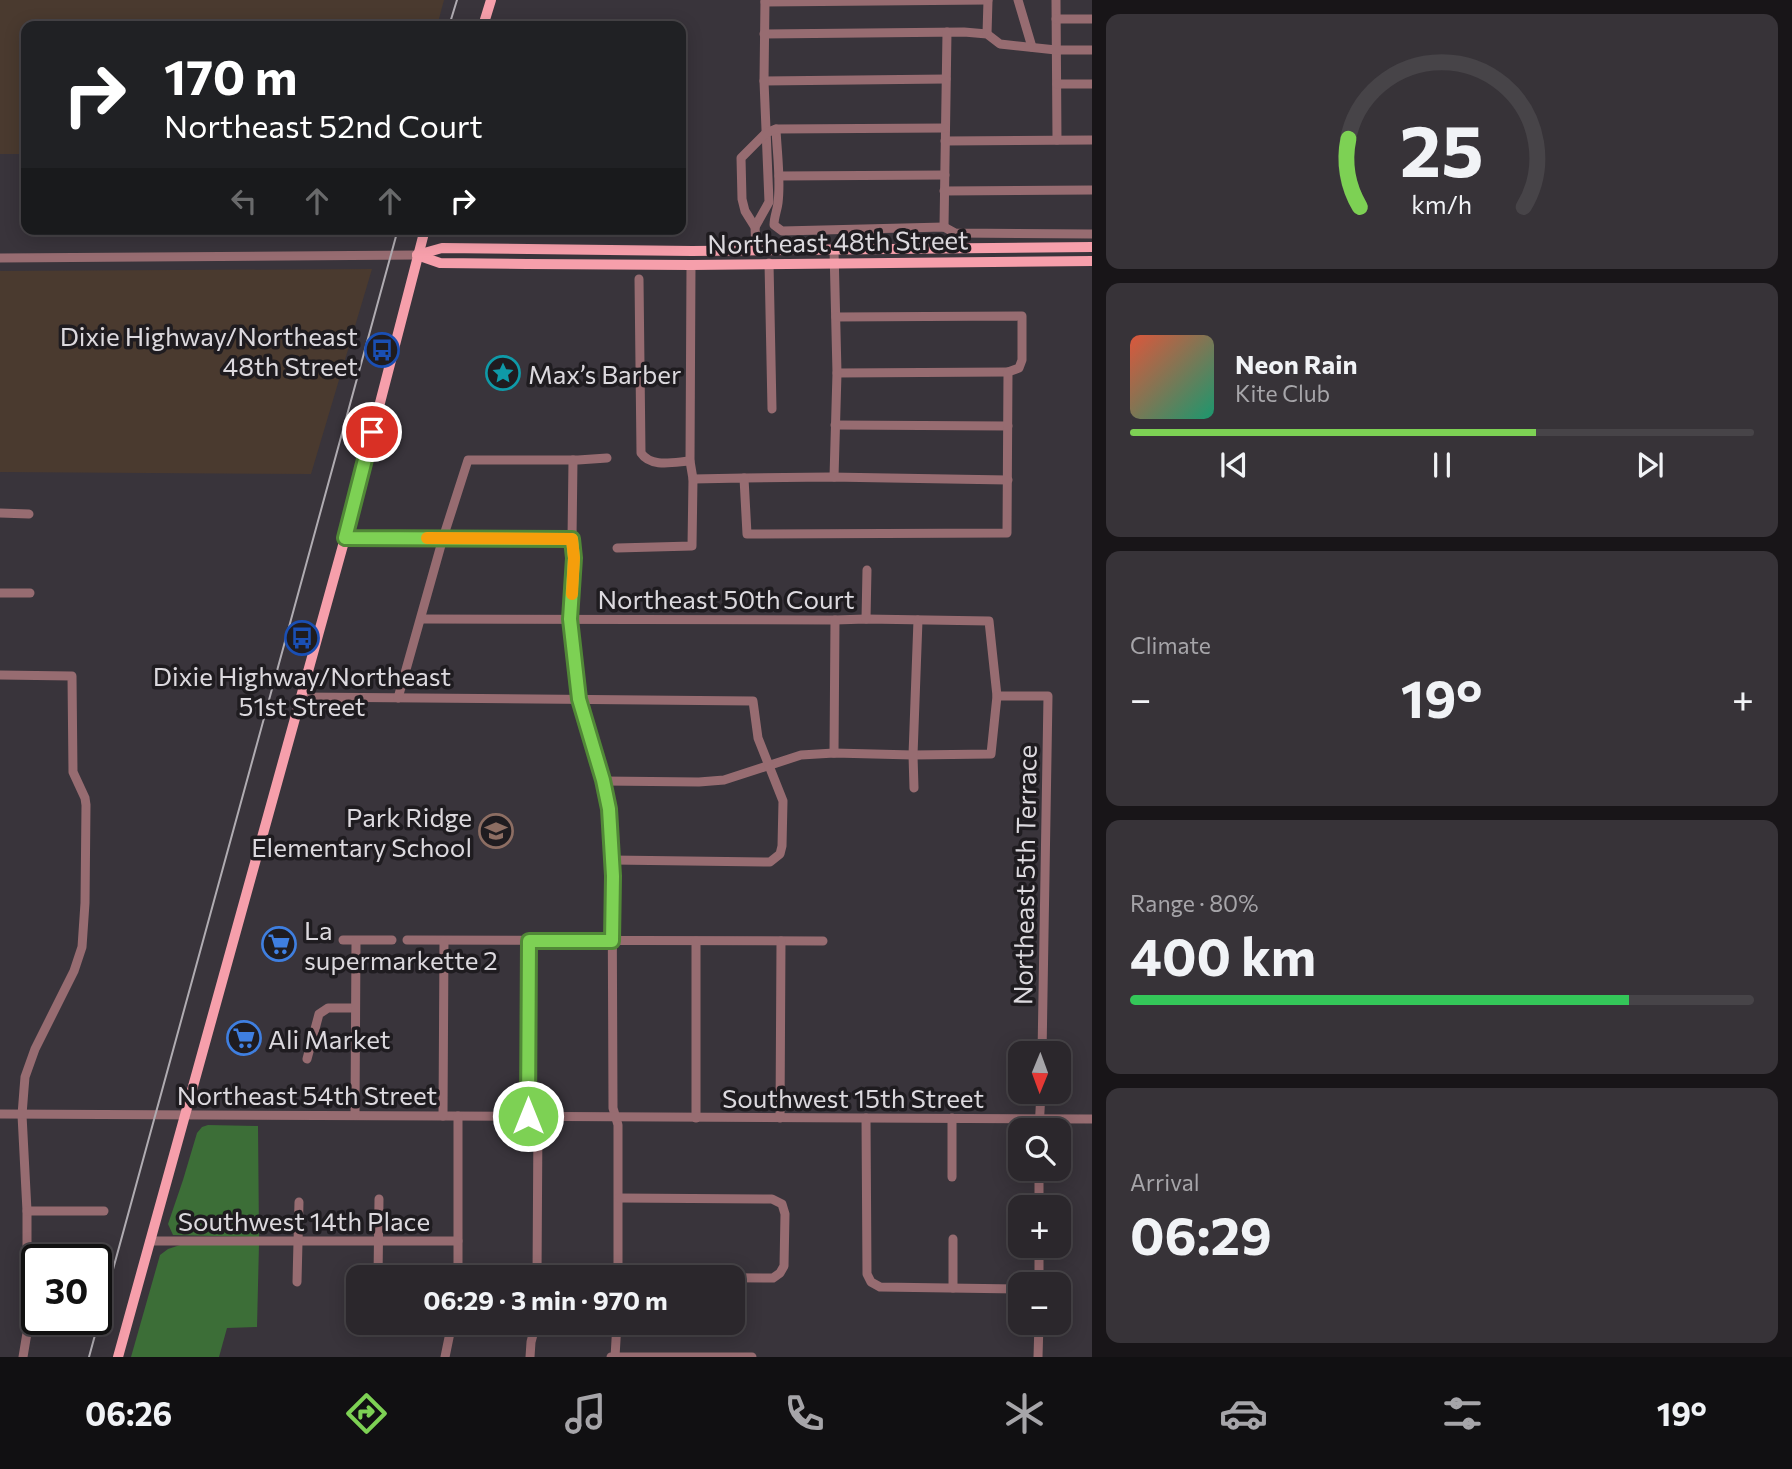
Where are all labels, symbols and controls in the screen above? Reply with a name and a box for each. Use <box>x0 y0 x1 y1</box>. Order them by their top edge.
text: 170 m <box>164 45 297 105</box>
icon: right <box>49 49 140 140</box>
text: 25 <box>1400 104 1484 193</box>
text: Northeast 52nd Court <box>164 105 483 145</box>
icon: left <box>225 182 263 220</box>
icon: ahead <box>298 182 336 220</box>
icon: ahead <box>371 182 409 220</box>
icon: right <box>444 182 482 220</box>
text: km/h <box>1412 189 1472 219</box>
street label: Northeast 48th Street <box>707 223 969 259</box>
place label: Dixie Highway/Northeast 48th Street <box>60 320 358 381</box>
bus stop icon: Dixie Highway/Northeast 48th Street <box>363 331 401 369</box>
text: Neon Rain <box>1235 348 1358 379</box>
place icon: Max’s Barber <box>484 354 522 392</box>
place label: Max’s Barber <box>528 358 681 389</box>
text: Kite Club <box>1235 379 1330 407</box>
pin <box>342 402 402 462</box>
icon: arrive <box>353 413 391 451</box>
icon: previous <box>1215 446 1253 484</box>
icon: pause <box>1423 446 1461 484</box>
icon: next <box>1631 446 1669 484</box>
street label: Northeast 50th Court <box>597 583 855 614</box>
bus stop icon: Dixie Highway/Northeast 51st Street <box>283 619 321 657</box>
text: Climate <box>1130 631 1211 659</box>
place label: Dixie Highway/Northeast 51st Street <box>153 660 451 721</box>
text: 19° <box>1401 665 1482 729</box>
text: − <box>1130 674 1152 721</box>
text: + <box>1732 674 1754 721</box>
street label: Northeast 5th Terrace <box>1006 745 1042 1005</box>
place label: Park Ridge Elementary School <box>251 801 472 862</box>
school or university icon: Park Ridge Elementary School <box>477 812 515 850</box>
text: Range · 80% <box>1130 889 1258 917</box>
place label: La supermarkette 2 <box>304 914 498 975</box>
text: 400 km <box>1130 923 1316 987</box>
supermarket icon: La supermarkette 2 <box>260 925 298 963</box>
supermarket icon: Ali Market <box>225 1019 263 1057</box>
place label: Ali Market <box>268 1023 391 1054</box>
north arrow <box>1008 1041 1071 1104</box>
map controls <box>1008 1041 1071 1335</box>
street label: Northeast 54th Street <box>177 1079 437 1110</box>
position arrow <box>491 1079 565 1153</box>
street label: Southwest 15th Street <box>722 1082 984 1113</box>
button: search <box>1008 1118 1071 1181</box>
text: Arrival <box>1130 1168 1200 1196</box>
button: + <box>1008 1195 1071 1258</box>
text: 06:29 <box>1130 1202 1272 1266</box>
street label: Southwest 14th Place <box>178 1205 430 1236</box>
speed limit sign: 30 <box>21 1244 112 1335</box>
button: − <box>1008 1272 1071 1335</box>
text: 06:29 · 3 min · 970 m <box>423 1284 668 1315</box>
icon: directions <box>342 1389 391 1438</box>
icon: music <box>561 1389 610 1438</box>
icon: phone <box>780 1389 829 1438</box>
icon: climate <box>1000 1389 1049 1438</box>
icon: car <box>1219 1389 1268 1438</box>
icon: filters <box>1438 1389 1487 1438</box>
text: 06:26 <box>85 1393 172 1433</box>
text: 19° <box>1657 1393 1707 1433</box>

